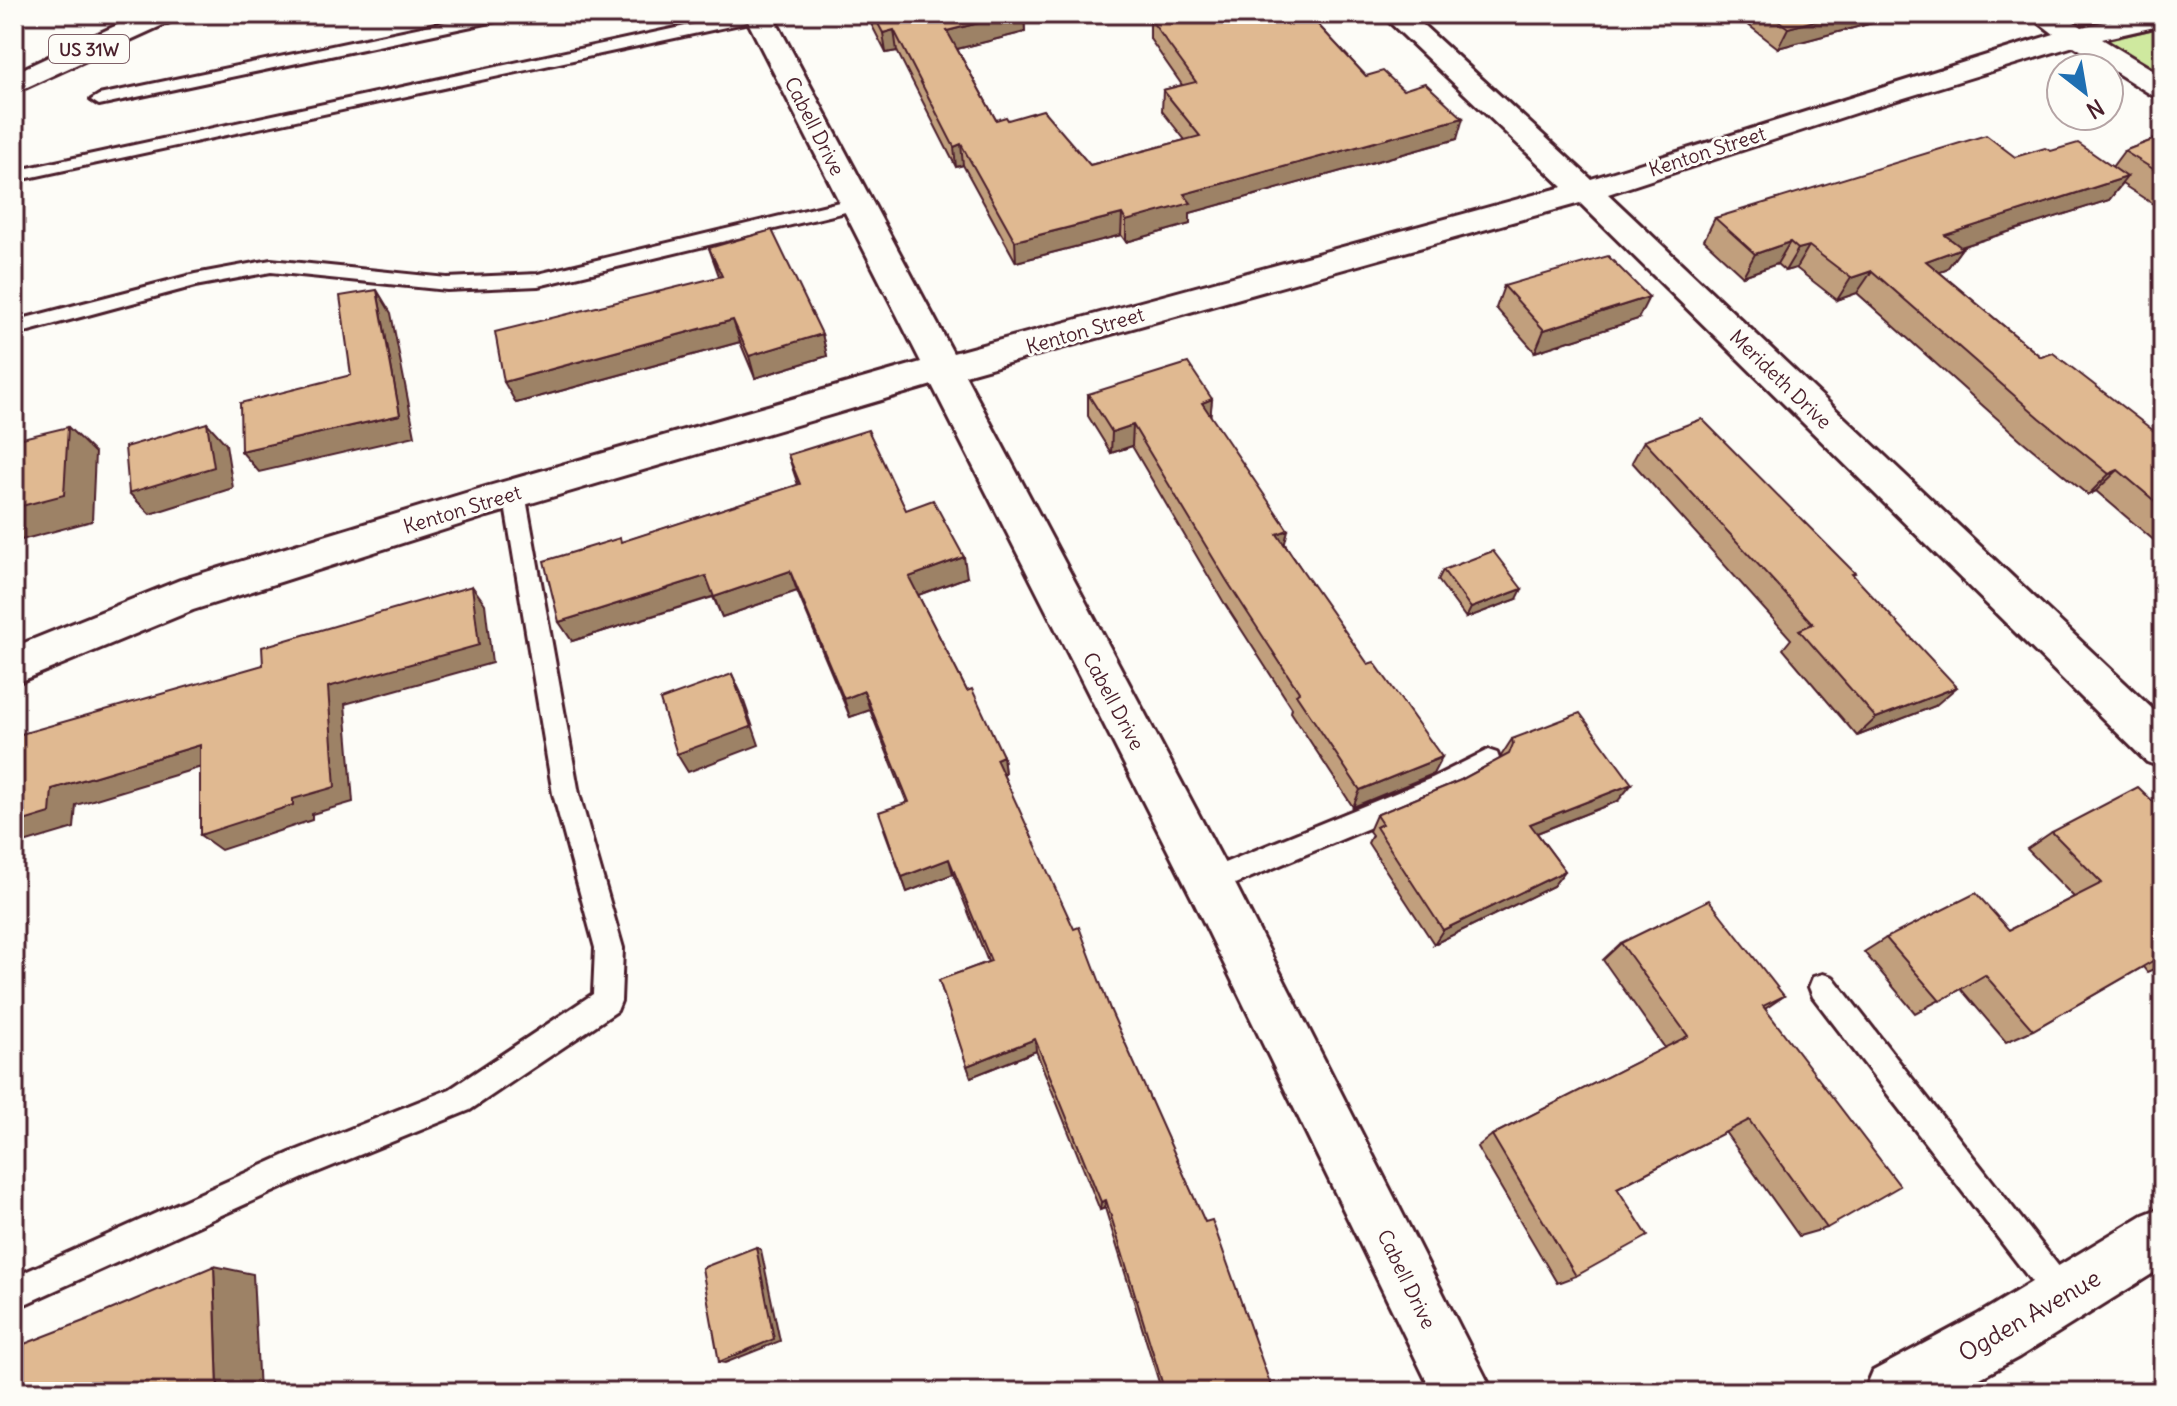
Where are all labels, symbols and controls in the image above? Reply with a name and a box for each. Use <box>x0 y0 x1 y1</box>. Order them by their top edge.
road number: US 31W <box>49 35 129 63</box>
north arrow <box>2045 52 2125 132</box>
street label: Cabell Drive <box>780 73 850 179</box>
text: N <box>2082 93 2109 125</box>
street label: Kenton Street <box>1645 120 1769 182</box>
street label: Kenton Street <box>1023 301 1147 359</box>
street label: Merideth Drive <box>1725 324 1837 434</box>
street label: Kenton Street <box>400 479 524 539</box>
street label: Cabell Drive <box>1078 648 1150 754</box>
street label: Cabell Drive <box>1372 1225 1442 1333</box>
street label: Ogden Avenue <box>1953 1262 2105 1368</box>

